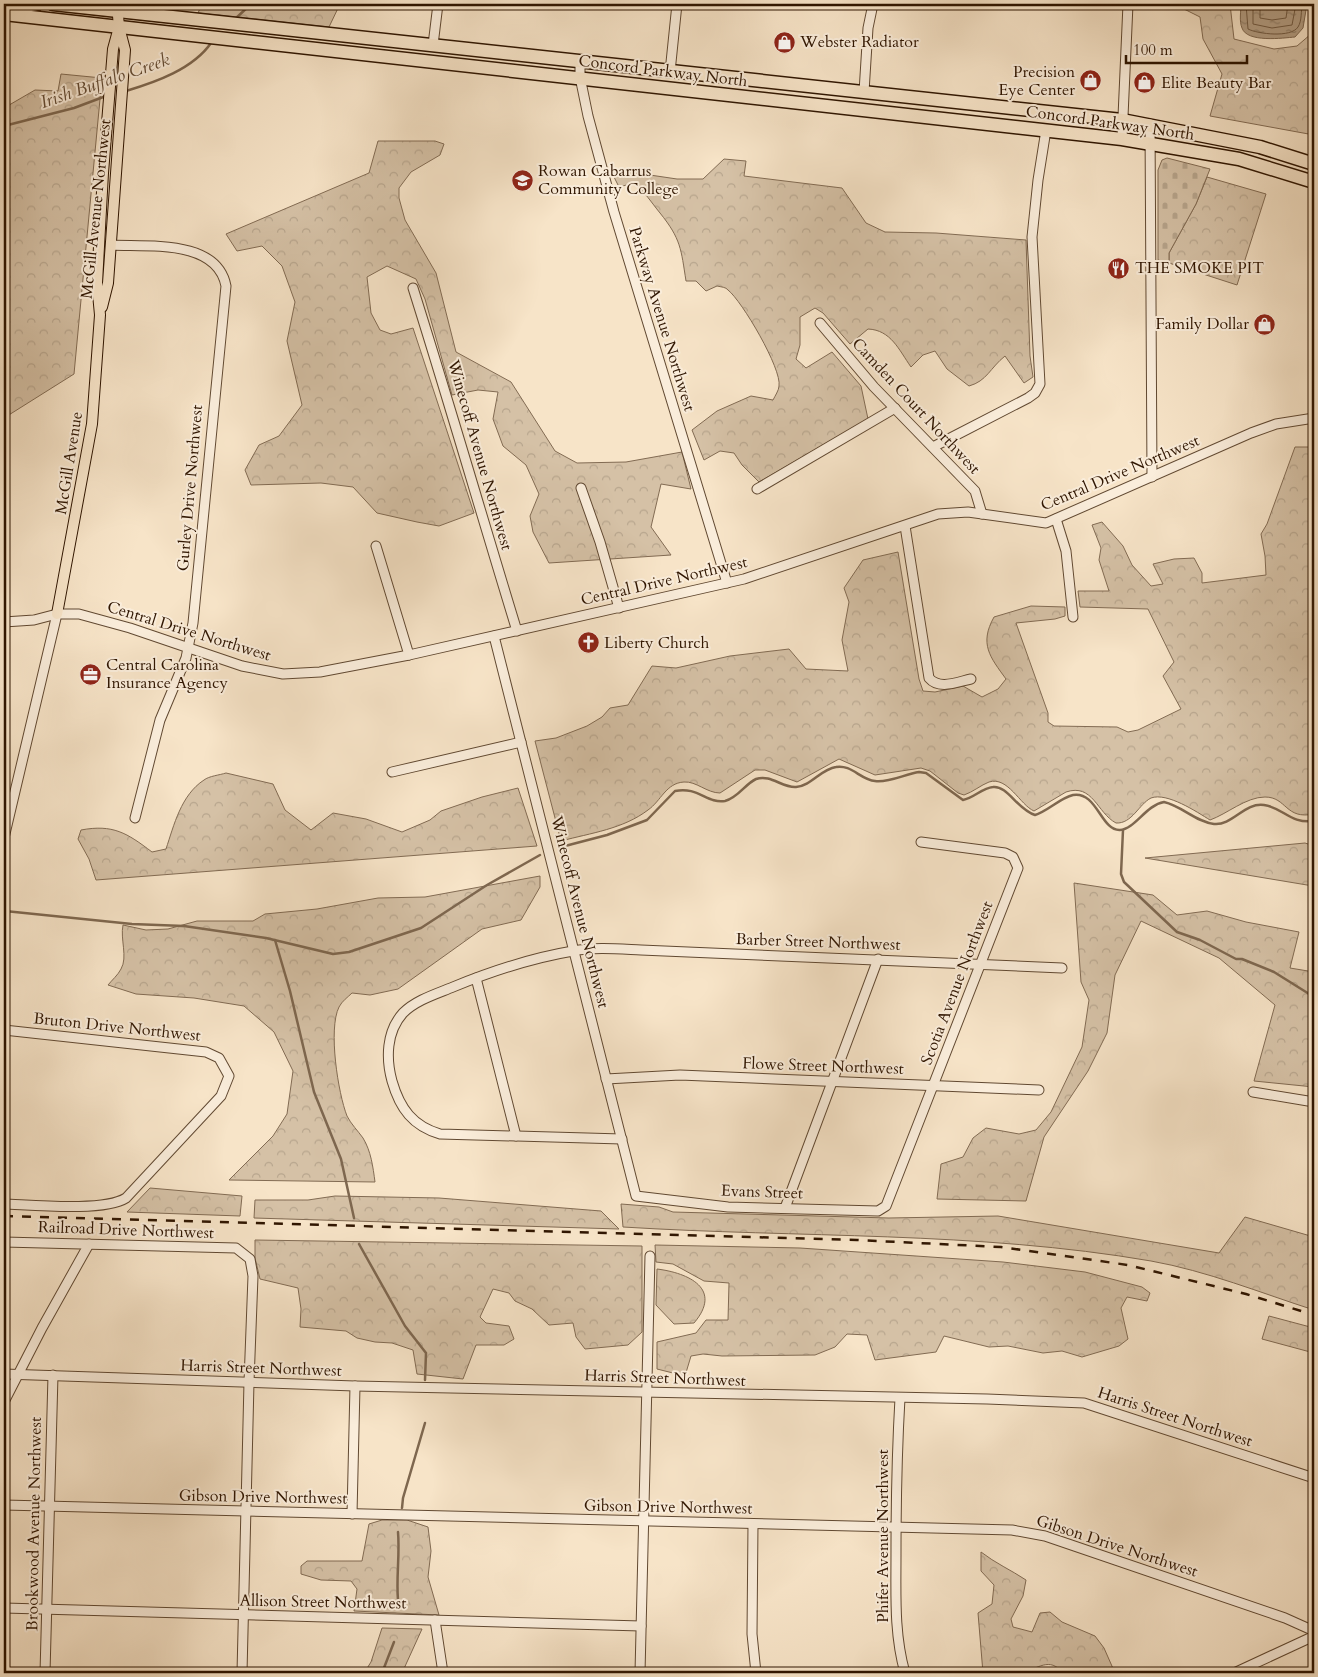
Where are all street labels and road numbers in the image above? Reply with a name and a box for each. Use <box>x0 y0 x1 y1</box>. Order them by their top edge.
street label: Concord Parkway North <box>577 50 749 92</box>
street label: Concord Parkway North <box>1024 100 1196 146</box>
street label: McGill Avenue Northwest <box>76 118 116 300</box>
street label: Parkway Avenue Northwest <box>623 224 701 414</box>
street label: Camden Court Northwest <box>847 333 985 479</box>
street label: Winecoff Avenue Northwest <box>442 356 518 553</box>
street label: Gurley Drive Northwest <box>172 404 208 572</box>
street label: McGill Avenue <box>50 410 88 516</box>
street label: Central Drive Northwest <box>1037 430 1203 516</box>
street label: Central Drive Northwest <box>579 551 749 611</box>
street label: Central Drive Northwest <box>104 596 274 666</box>
street label: Winecoff Avenue Northwest <box>545 813 615 1010</box>
street label: Scotia Avenue Northwest <box>916 898 998 1068</box>
street label: Barber Street Northwest <box>735 928 901 956</box>
street label: Bruton Drive Northwest <box>32 1007 202 1047</box>
street label: Flowe Street Northwest <box>742 1052 904 1080</box>
street label: Evans Street <box>721 1180 803 1204</box>
street label: Railroad Drive Northwest <box>38 1216 214 1244</box>
street label: Harris Street Northwest <box>180 1354 342 1382</box>
street label: Harris Street Northwest <box>584 1364 746 1392</box>
street label: Harris Street Northwest <box>1095 1382 1255 1452</box>
street label: Brookwood Avenue Northwest <box>21 1417 47 1631</box>
street label: Phifer Avenue Northwest <box>872 1449 894 1623</box>
street label: Gibson Drive Northwest <box>179 1485 347 1509</box>
street label: Gibson Drive Northwest <box>584 1495 752 1519</box>
street label: Gibson Drive Northwest <box>1033 1509 1201 1583</box>
street label: Allison Street Northwest <box>239 1590 407 1614</box>

